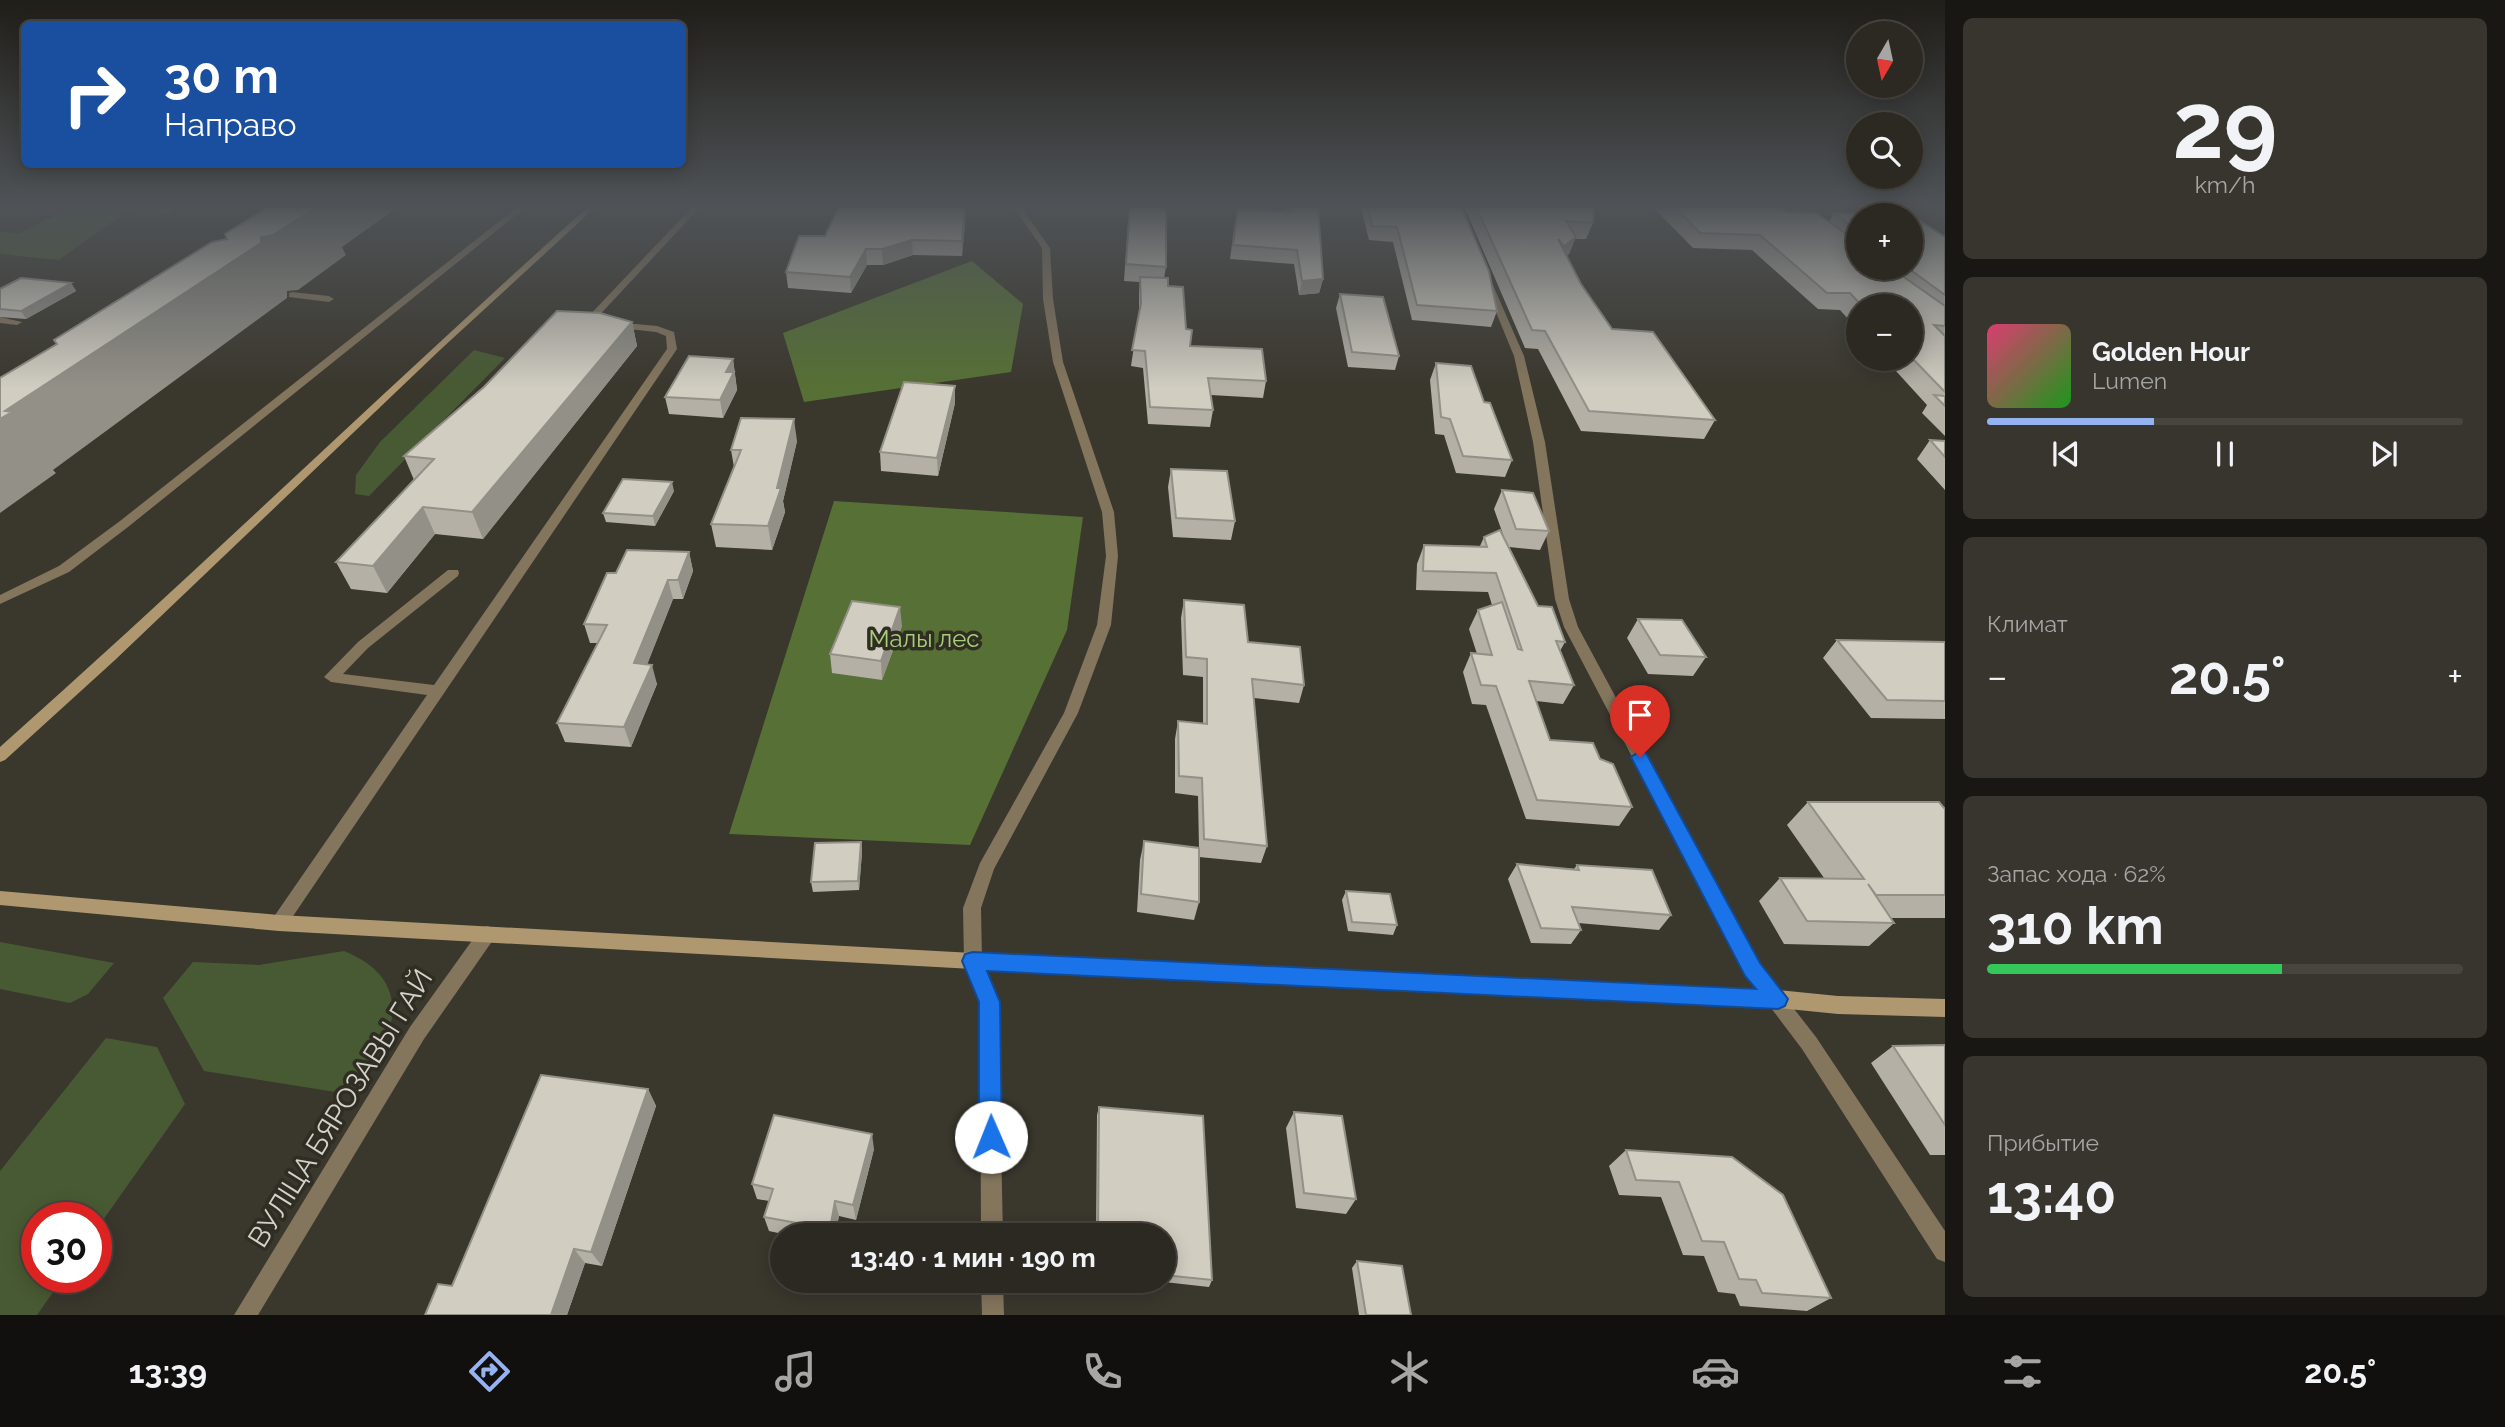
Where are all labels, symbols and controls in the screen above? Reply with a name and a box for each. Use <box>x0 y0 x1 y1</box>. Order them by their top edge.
north arrow <box>1846 21 1923 98</box>
map controls <box>1846 21 1923 371</box>
text: 30 m <box>164 47 279 104</box>
icon: right <box>49 49 140 140</box>
text: 29 <box>2173 72 2277 179</box>
text: Направо <box>164 106 296 143</box>
button: search <box>1846 112 1923 189</box>
text: km/h <box>2195 171 2255 198</box>
button: + <box>1846 203 1923 280</box>
button: − <box>1846 294 1923 371</box>
text: Golden Hour <box>2092 337 2250 367</box>
text: Lumen <box>2092 367 2167 394</box>
icon: previous <box>2047 435 2085 473</box>
icon: pause <box>2206 435 2244 473</box>
icon: next <box>2365 435 2403 473</box>
text: Климат <box>1987 610 2068 637</box>
park label: Малы лес <box>869 624 979 653</box>
text: 20.5° <box>2169 645 2286 706</box>
text: − <box>1987 654 2007 699</box>
text: + <box>2447 654 2463 699</box>
pin <box>1610 685 1670 757</box>
icon: arrive <box>1621 696 1659 734</box>
text: Запас хода · 62% <box>1987 860 2166 887</box>
text: 310 km <box>1987 895 2164 956</box>
street label: ВУЛІЦА БЯРОЗАВЫ ГАЙ <box>241 963 440 1253</box>
position arrow <box>954 1100 1028 1174</box>
text: Прибытие <box>1987 1129 2099 1156</box>
text: 13:40 <box>1987 1164 2116 1225</box>
speed limit sign: 30 <box>21 1202 112 1293</box>
text: 13:40 · 1 мин · 190 m <box>850 1243 1096 1273</box>
icon: directions <box>465 1347 514 1396</box>
icon: music <box>771 1347 820 1396</box>
icon: phone <box>1078 1347 1127 1396</box>
icon: climate <box>1385 1347 1434 1396</box>
icon: car <box>1691 1347 1740 1396</box>
icon: filters <box>1998 1347 2047 1396</box>
text: 13:39 <box>129 1353 207 1390</box>
text: 20.5° <box>2304 1353 2376 1390</box>

